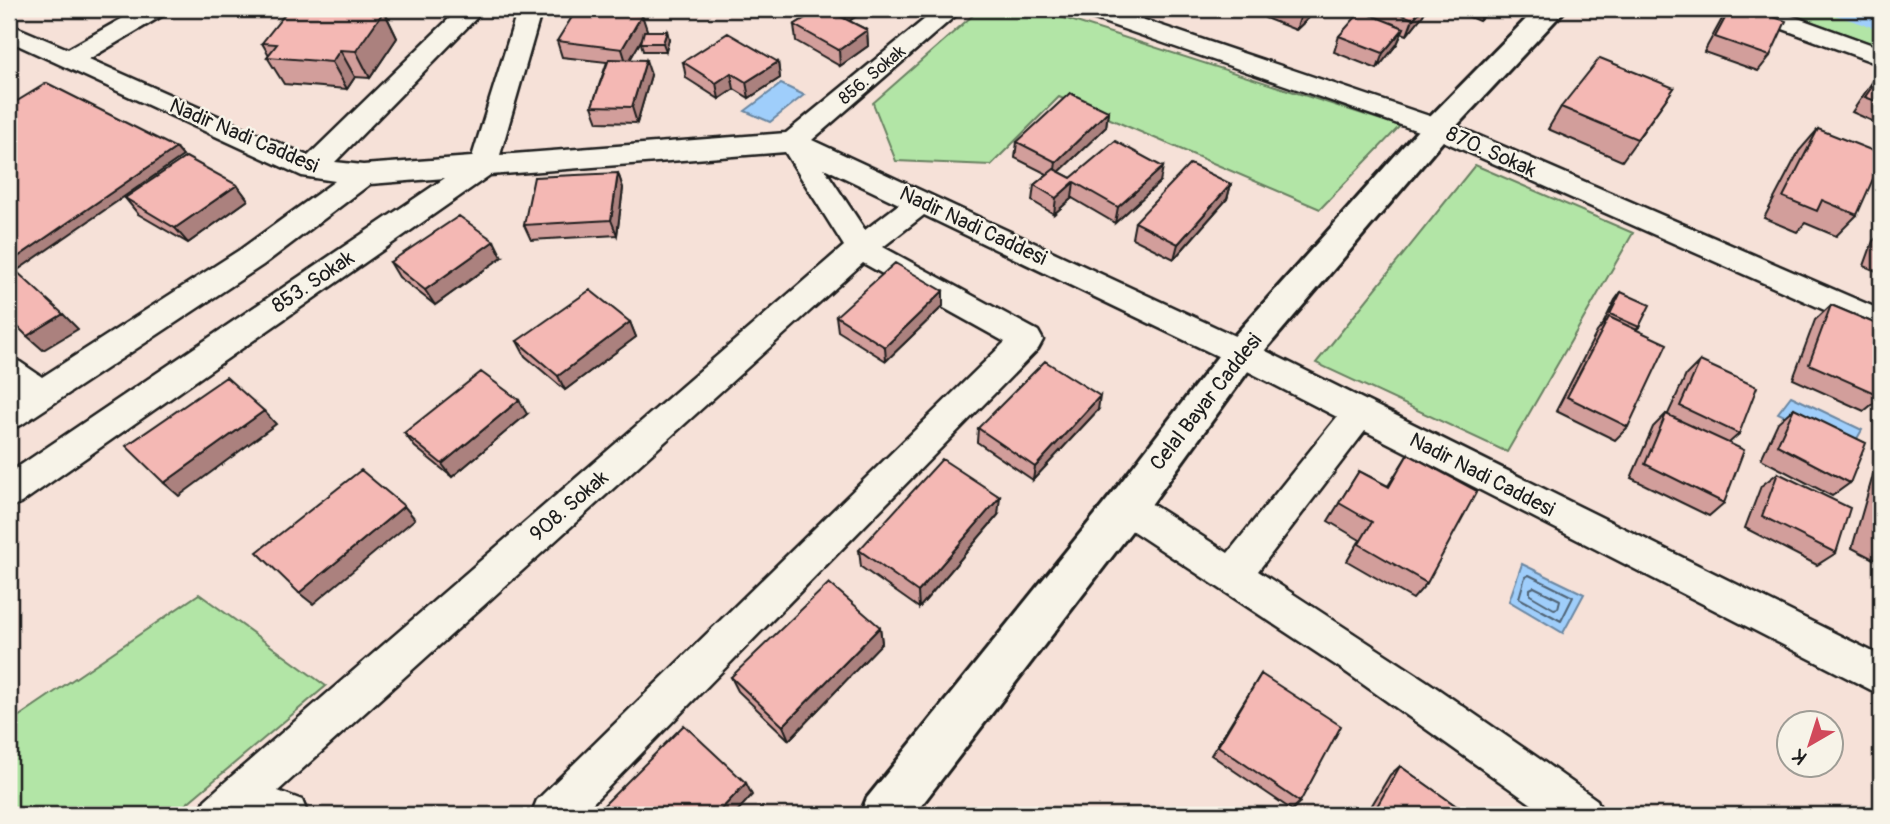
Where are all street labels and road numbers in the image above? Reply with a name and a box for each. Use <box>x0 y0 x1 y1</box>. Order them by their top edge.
street label: 856. Sokak <box>834 40 911 110</box>
street label: Nadir Nadi Caddesi <box>165 92 323 180</box>
street label: 870. Sokak <box>1442 120 1541 184</box>
street label: Nadir Nadi Caddesi <box>895 180 1051 272</box>
street label: 853. Sokak <box>267 244 360 319</box>
street label: Celal Bayar Caddesi <box>1144 328 1268 476</box>
street label: Nadir Nadi Caddesi <box>1405 427 1559 523</box>
street label: 908. Sokak <box>524 464 614 548</box>

